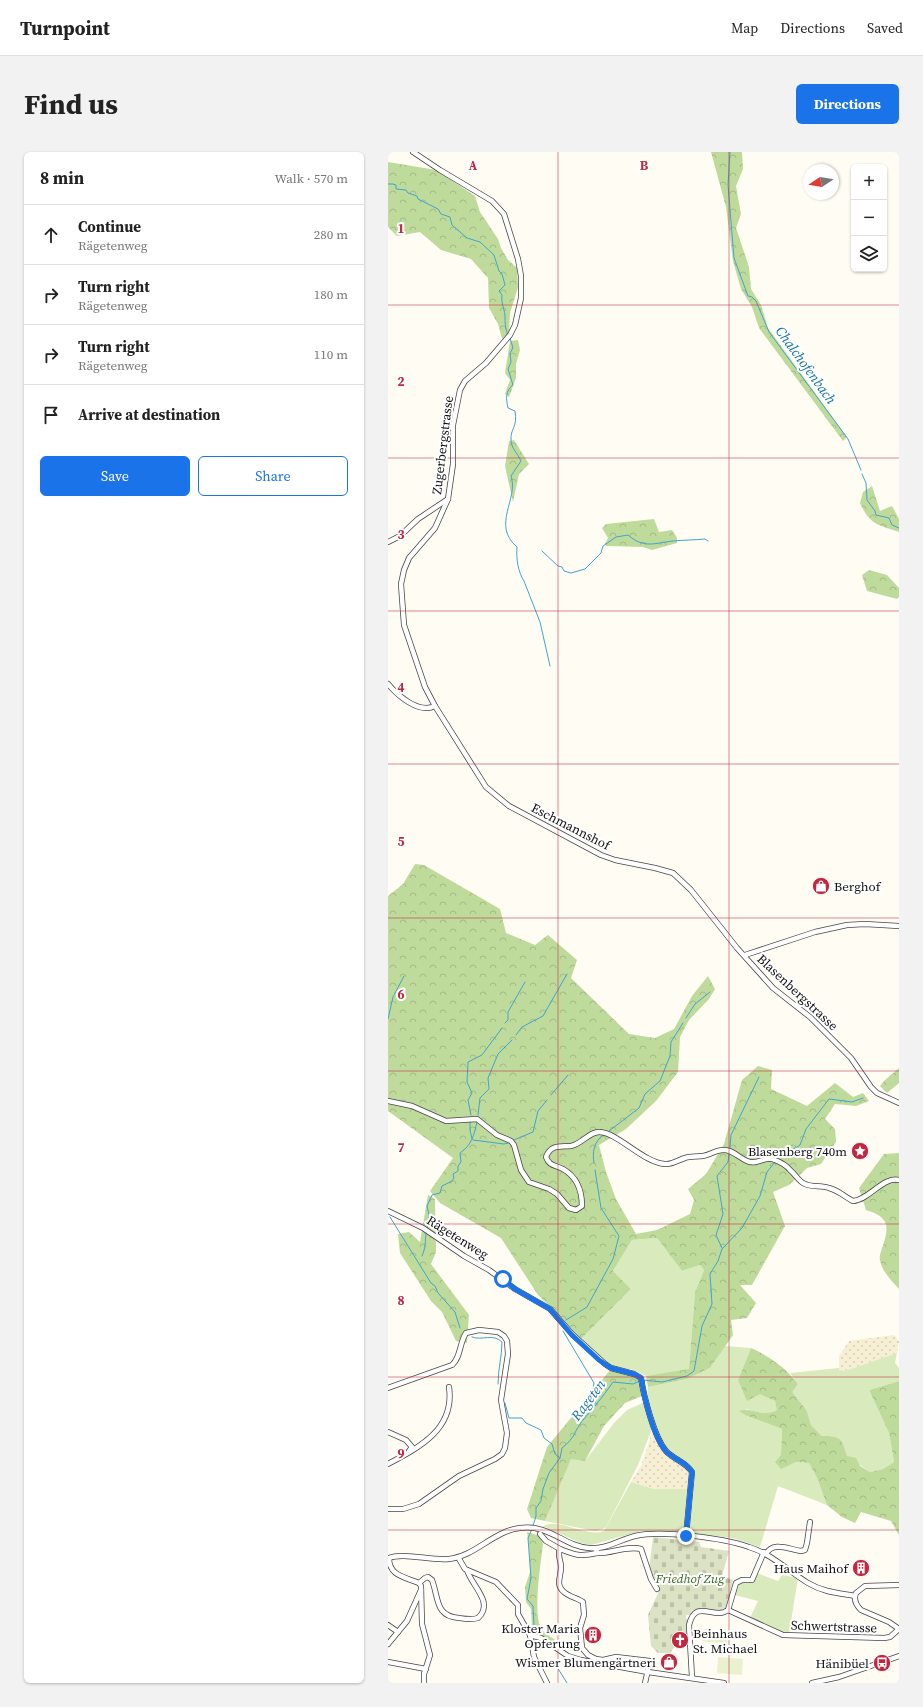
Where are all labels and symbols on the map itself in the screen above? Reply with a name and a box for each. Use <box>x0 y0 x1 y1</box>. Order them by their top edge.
text: A <box>469 157 478 174</box>
text: B <box>640 157 649 174</box>
north arrow <box>803 164 839 200</box>
text: 1 <box>397 220 405 237</box>
water label: Chalchofenbach <box>771 322 841 408</box>
text: 2 <box>397 373 405 390</box>
street label: Zugerbergstrasse <box>428 394 457 495</box>
text: 3 <box>397 526 405 543</box>
text: 4 <box>397 679 405 696</box>
street label: Eschmannshof <box>528 799 614 854</box>
text: 5 <box>397 833 405 850</box>
shop icon: Berghof <box>811 876 831 896</box>
place label: Berghof <box>834 878 882 895</box>
street label: Blasenbergstrasse <box>754 950 842 1034</box>
text: 6 <box>397 986 405 1003</box>
text: 7 <box>397 1139 405 1156</box>
place icon: Blasenberg 740m <box>850 1141 870 1161</box>
place label: Blasenberg 740m <box>748 1143 847 1160</box>
street label: Rägetenweg <box>424 1212 492 1263</box>
route start <box>494 1270 512 1288</box>
text: 8 <box>397 1292 405 1309</box>
water label: Rageten <box>565 1375 610 1426</box>
text: 9 <box>397 1445 405 1462</box>
route end <box>677 1527 695 1545</box>
building icon: Haus Maihof <box>851 1558 871 1578</box>
place label: Haus Maihof <box>774 1560 849 1577</box>
park label: Friedhof Zug <box>654 1570 725 1587</box>
street label: Schwertstrasse <box>791 1616 878 1637</box>
place label: Kloster Maria Opferung <box>501 1620 580 1652</box>
building icon: Kloster Maria Opferung <box>583 1625 603 1645</box>
place label: Beinhaus St. Michael <box>693 1625 757 1657</box>
church icon: Beinhaus St. Michael <box>670 1630 690 1650</box>
shop icon: Wismer Blumengärtneri <box>659 1652 679 1672</box>
bus stop icon: Hänibüel <box>872 1653 892 1673</box>
place label: Wismer Blumengärtneri <box>515 1654 656 1671</box>
place label: Hänibüel <box>816 1655 869 1672</box>

